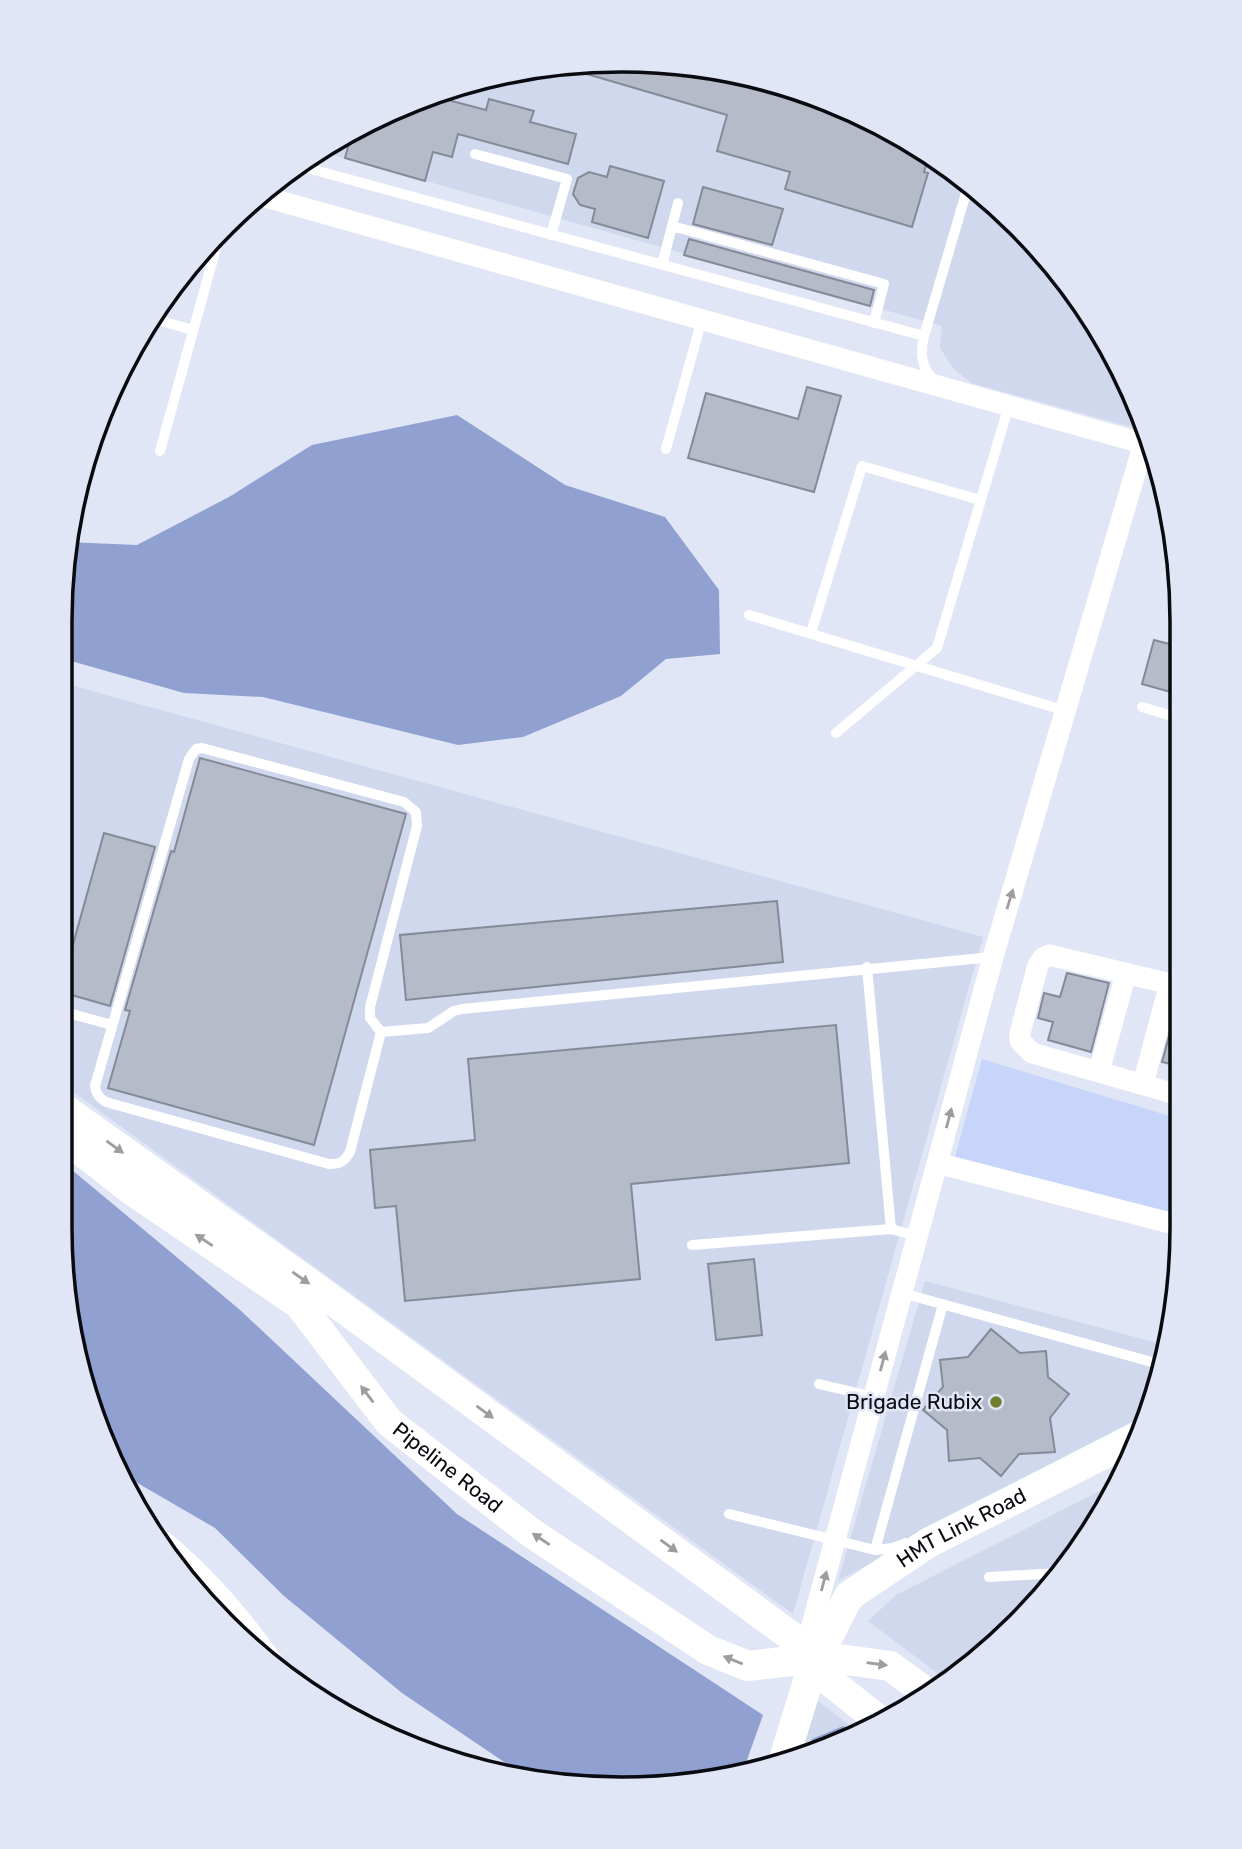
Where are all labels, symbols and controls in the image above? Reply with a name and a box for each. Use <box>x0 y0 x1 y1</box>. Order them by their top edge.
one-way arrow <box>1006 888 1016 909</box>
one-way arrow <box>944 1107 955 1129</box>
one-way arrow <box>106 1139 124 1154</box>
one-way arrow <box>194 1233 214 1246</box>
one-way arrow <box>292 1271 310 1285</box>
one-way arrow <box>879 1350 889 1371</box>
one-way arrow <box>360 1385 374 1403</box>
place label: Brigade Rubix <box>846 1389 982 1414</box>
marker: Brigade Rubix <box>988 1394 1004 1410</box>
one-way arrow <box>476 1404 494 1418</box>
street label: Pipeline Road <box>388 1417 508 1518</box>
street label: HMT Link Road <box>892 1482 1030 1573</box>
one-way arrow <box>532 1532 550 1546</box>
one-way arrow <box>660 1539 678 1553</box>
one-way arrow <box>819 1570 830 1592</box>
one-way arrow <box>722 1654 743 1665</box>
one-way arrow <box>866 1659 888 1670</box>

